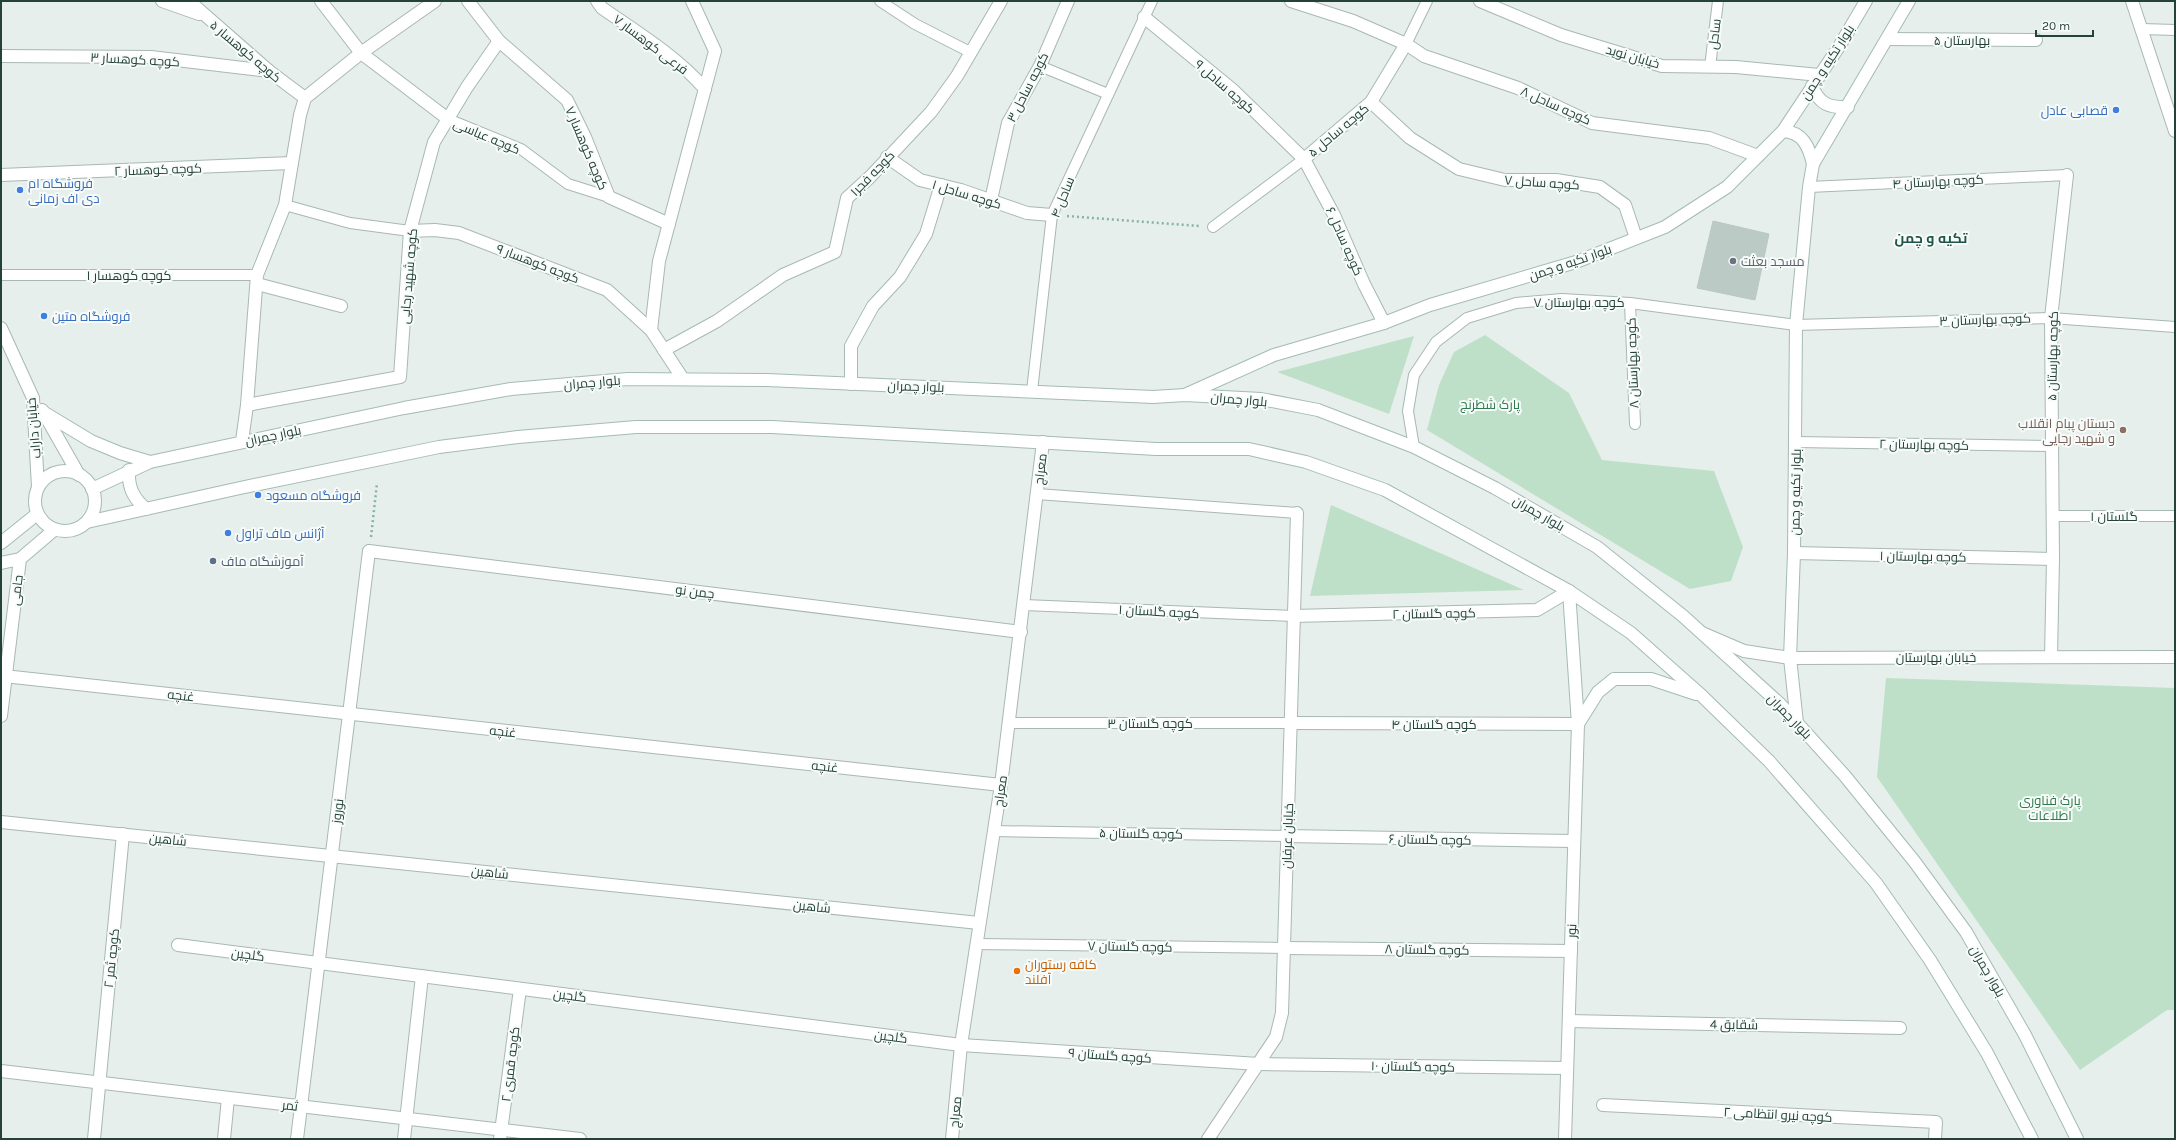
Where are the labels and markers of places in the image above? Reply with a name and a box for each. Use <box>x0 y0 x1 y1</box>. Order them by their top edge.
place label: قصابی عادل <box>2041 103 2108 119</box>
marker: قصابی عادل <box>2111 105 2121 115</box>
place label: فروشگاه ام دی اف زمانی <box>28 176 100 206</box>
marker: فروشگاه ام دی اف زمانی <box>15 185 25 195</box>
place label: مسجد بعثت <box>1741 254 1805 269</box>
marker: مسجد بعثت <box>1728 256 1738 266</box>
place label: فروشگاه متین <box>52 309 130 324</box>
marker: فروشگاه متین <box>39 311 49 321</box>
place label: دبستان پبام انقلاب و شهید رجایی <box>2018 416 2115 446</box>
marker: دبستان پبام انقلاب و شهید رجایی <box>2118 425 2128 435</box>
place label: فروشگاه مسعود <box>266 488 361 503</box>
marker: فروشگاه مسعود <box>253 490 263 500</box>
place label: آژانس ماف تراول <box>236 526 325 542</box>
marker: آژانس ماف تراول <box>223 528 233 538</box>
place label: آموزشگاه ماف <box>221 554 304 569</box>
marker: آموزشگاه ماف <box>208 556 218 566</box>
place label: کافه رستوران آفلند <box>1025 957 1097 987</box>
marker: کافه رستوران آفلند <box>1012 966 1022 976</box>

